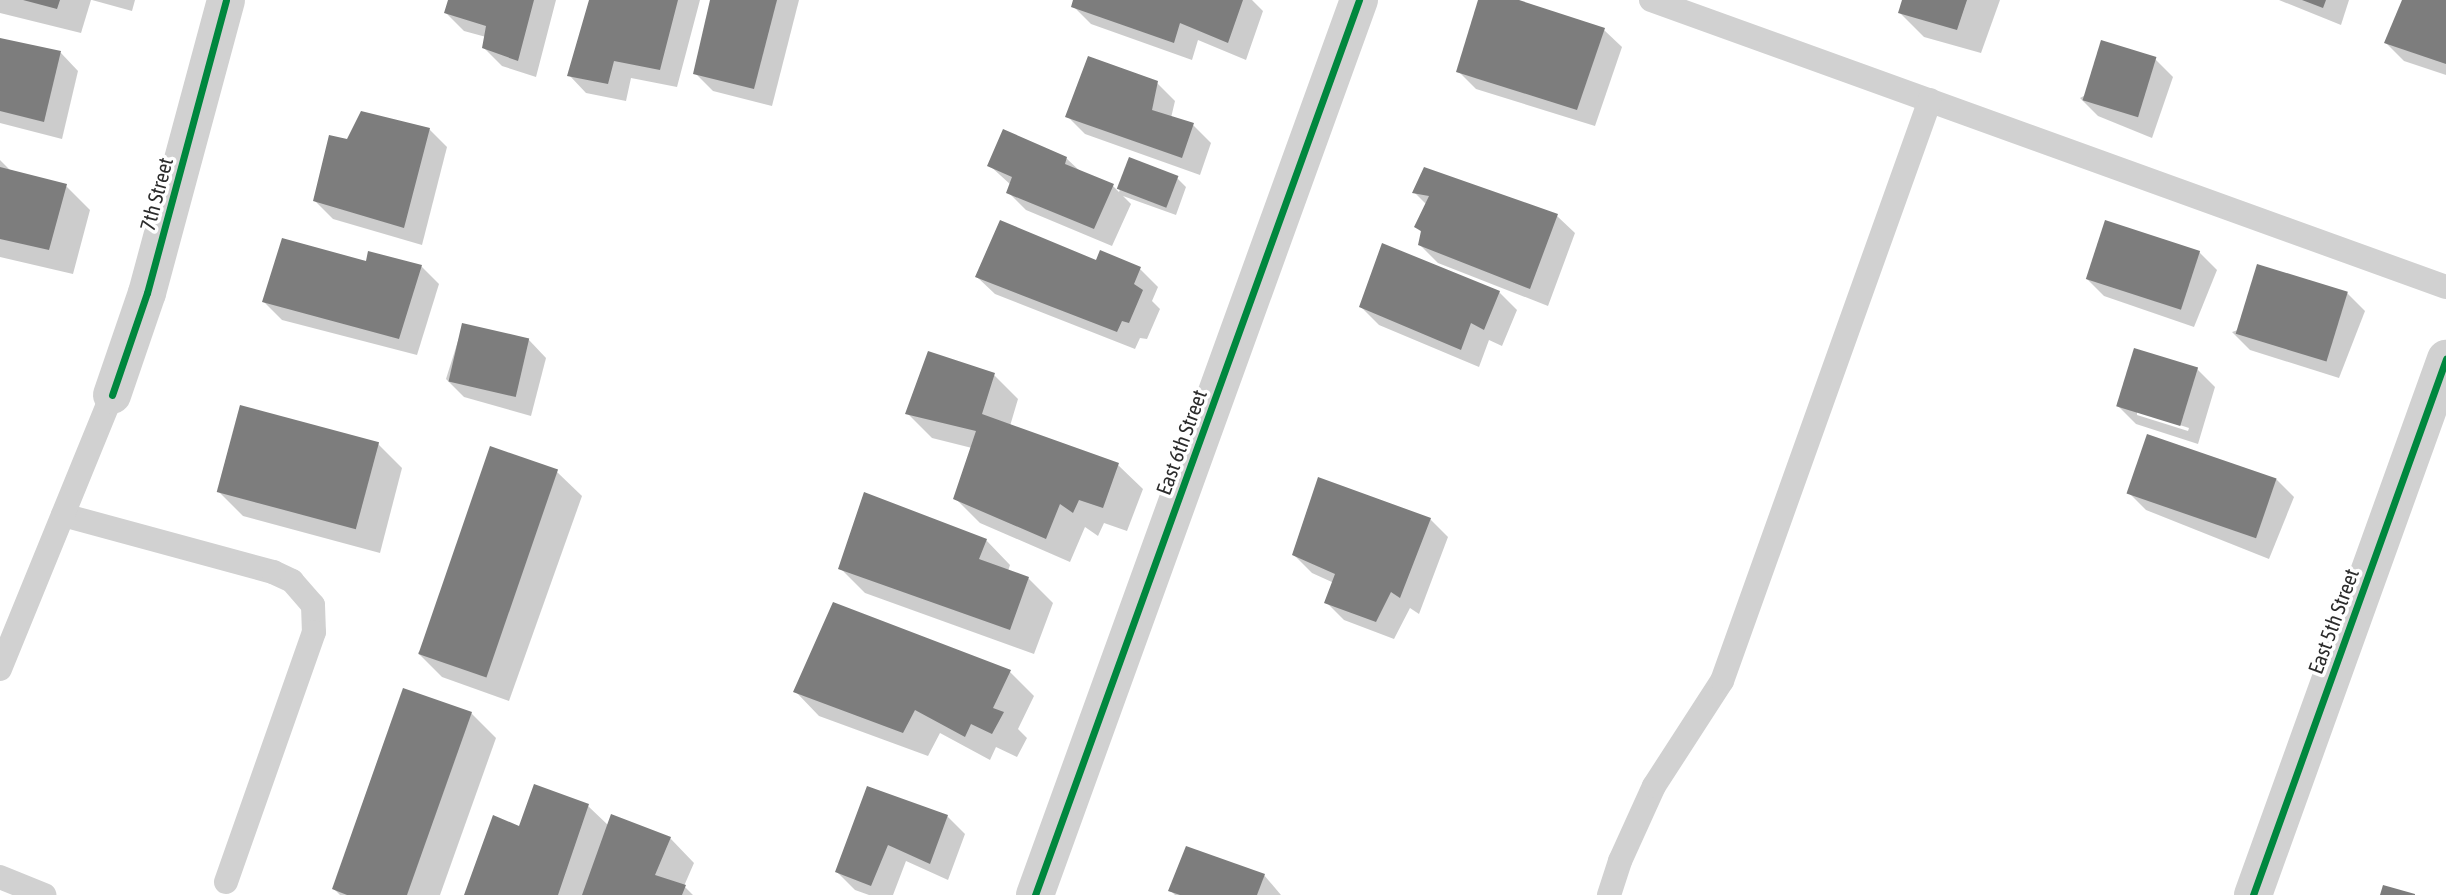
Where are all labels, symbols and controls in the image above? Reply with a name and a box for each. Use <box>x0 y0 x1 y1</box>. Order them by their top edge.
street label: 7th Street <box>134 154 178 234</box>
street label: East 6th Street <box>1150 386 1212 498</box>
street label: East 5th Street <box>2302 565 2364 677</box>

